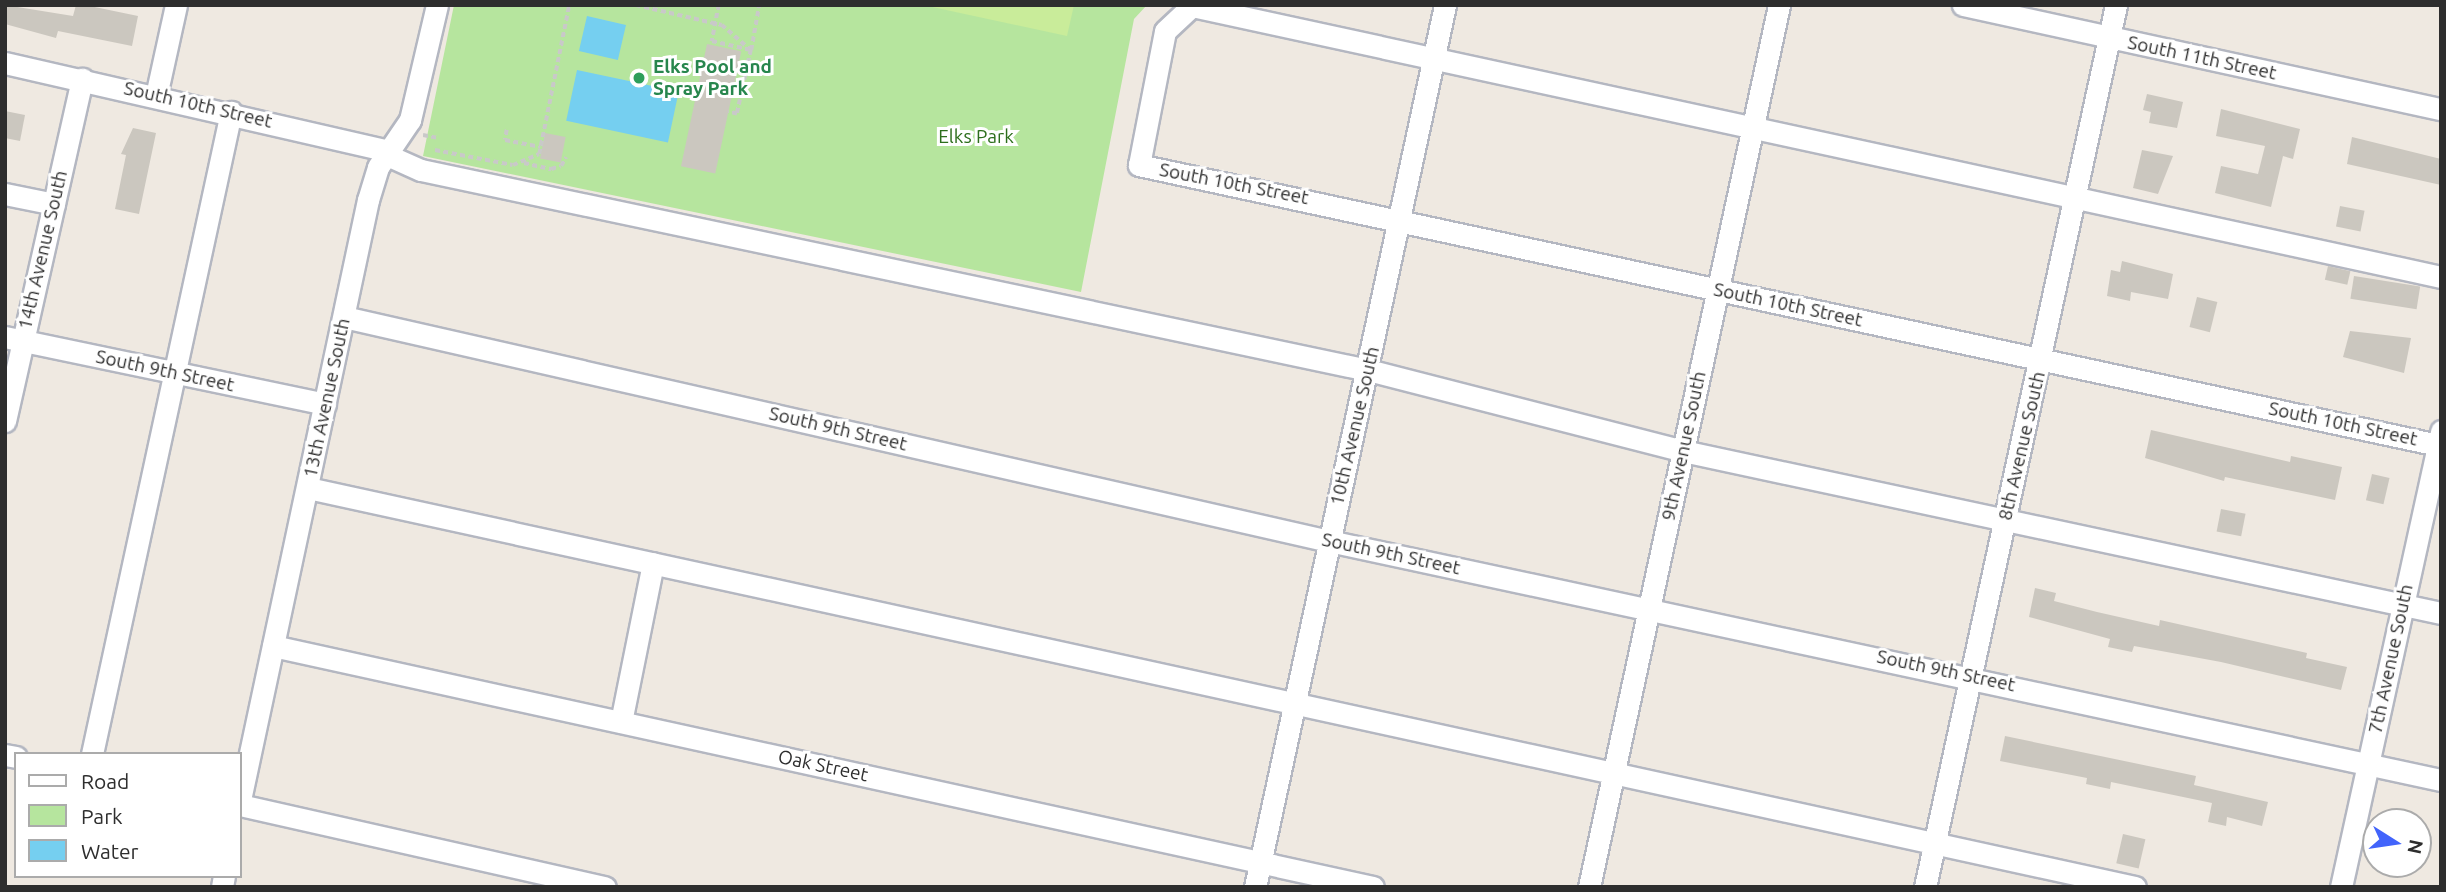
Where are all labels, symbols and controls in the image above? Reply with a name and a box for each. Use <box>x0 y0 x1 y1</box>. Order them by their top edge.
street label: South 11th Street <box>2125 31 2279 85</box>
place label: Elks Pool and Spray Park <box>653 56 772 100</box>
marker: Elks Pool and Spray Park <box>631 70 647 86</box>
street label: South 10th Street <box>122 77 274 133</box>
park label: Elks Park <box>938 126 1014 148</box>
street label: South 10th Street <box>1157 158 1311 210</box>
street label: 14th Avenue South <box>14 168 72 332</box>
street label: South 10th Street <box>1711 278 1865 332</box>
street label: 13th Avenue South <box>299 316 355 480</box>
street label: 10th Avenue South <box>1326 344 1384 508</box>
street label: South 9th Street <box>94 345 236 397</box>
street label: 9th Avenue South <box>1657 369 1711 523</box>
street label: 8th Avenue South <box>1994 369 2050 523</box>
street label: South 10th Street <box>2266 397 2420 451</box>
street label: South 9th Street <box>767 402 909 456</box>
street label: South 9th Street <box>1320 528 1462 580</box>
street label: 7th Avenue South <box>2364 582 2418 736</box>
street label: South 9th Street <box>1875 645 2017 697</box>
street label: Oak Street <box>776 745 870 787</box>
legend <box>14 752 242 878</box>
text: Road <box>81 769 129 793</box>
text: Park <box>81 804 123 828</box>
north arrow <box>2362 808 2432 878</box>
text: N <box>2403 838 2428 856</box>
text: Water <box>81 839 139 863</box>

